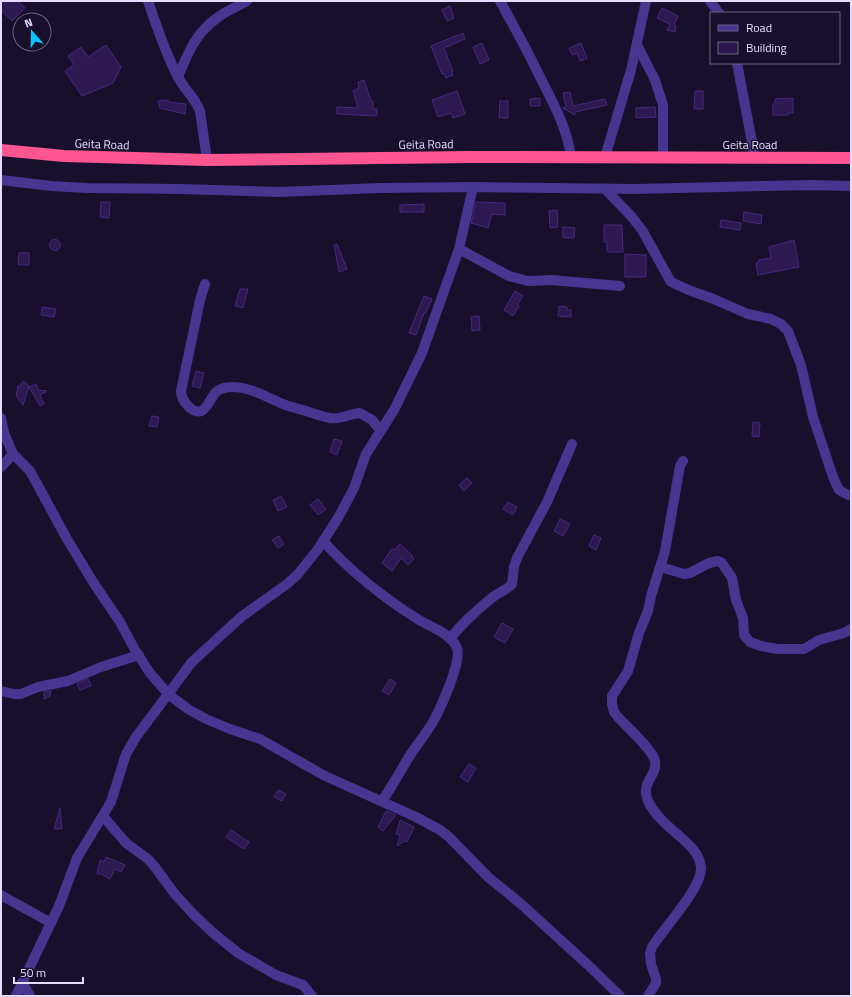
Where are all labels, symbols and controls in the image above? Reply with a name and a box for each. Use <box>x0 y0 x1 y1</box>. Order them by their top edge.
north arrow <box>12 12 52 52</box>
legend <box>710 12 840 64</box>
text: N <box>22 14 35 31</box>
text: Road <box>746 18 772 37</box>
text: Building <box>746 38 787 57</box>
street label: Geita Road <box>74 134 130 154</box>
street label: Geita Road <box>398 134 454 154</box>
street label: Geita Road <box>723 135 777 154</box>
scale bar <box>14 959 83 985</box>
text: 50 m <box>20 963 46 982</box>

